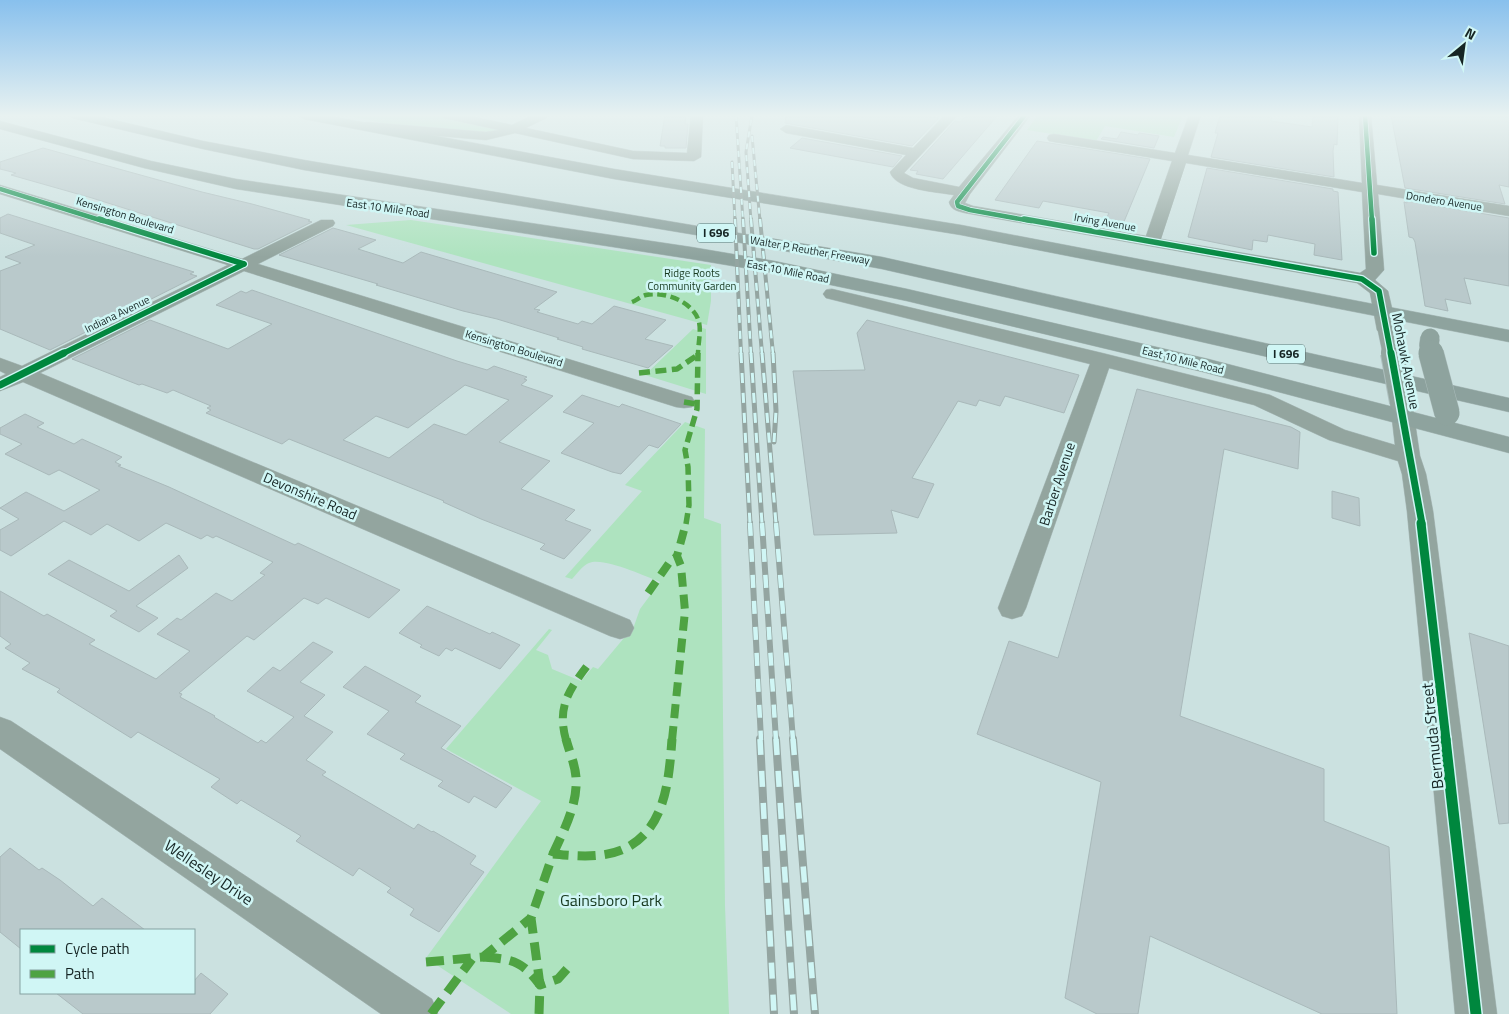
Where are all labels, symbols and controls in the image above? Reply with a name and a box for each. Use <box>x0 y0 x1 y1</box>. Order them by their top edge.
north arrow <box>1439 20 1489 70</box>
text: N <box>1461 22 1480 45</box>
street label: Dondero Avenue <box>1405 187 1483 215</box>
street label: Kensington Boulevard <box>74 193 176 238</box>
street label: East 10 Mile Road <box>345 194 431 222</box>
street label: Irving Avenue <box>1073 209 1138 235</box>
road number: I 696 <box>697 224 735 242</box>
street label: Walter P Reuther Freeway <box>749 232 872 269</box>
street label: East 10 Mile Road <box>745 255 831 287</box>
park label: Ridge Roots Community Garden <box>647 265 737 294</box>
street label: Indiana Avenue <box>82 291 153 337</box>
street label: Mohawk Avenue <box>1387 311 1426 411</box>
street label: Kensington Boulevard <box>463 326 565 371</box>
street label: East 10 Mile Road <box>1140 342 1226 378</box>
road number: I 696 <box>1267 344 1305 364</box>
street label: Barber Avenue <box>1033 439 1080 528</box>
street label: Devonshire Road <box>260 466 360 525</box>
street label: Bermuda Street <box>1414 681 1450 790</box>
street label: Wellesley Drive <box>160 833 258 911</box>
park label: Gainsboro Park <box>560 888 662 912</box>
legend <box>20 929 195 994</box>
text: Cycle path <box>65 937 130 960</box>
text: Path <box>65 962 95 985</box>

